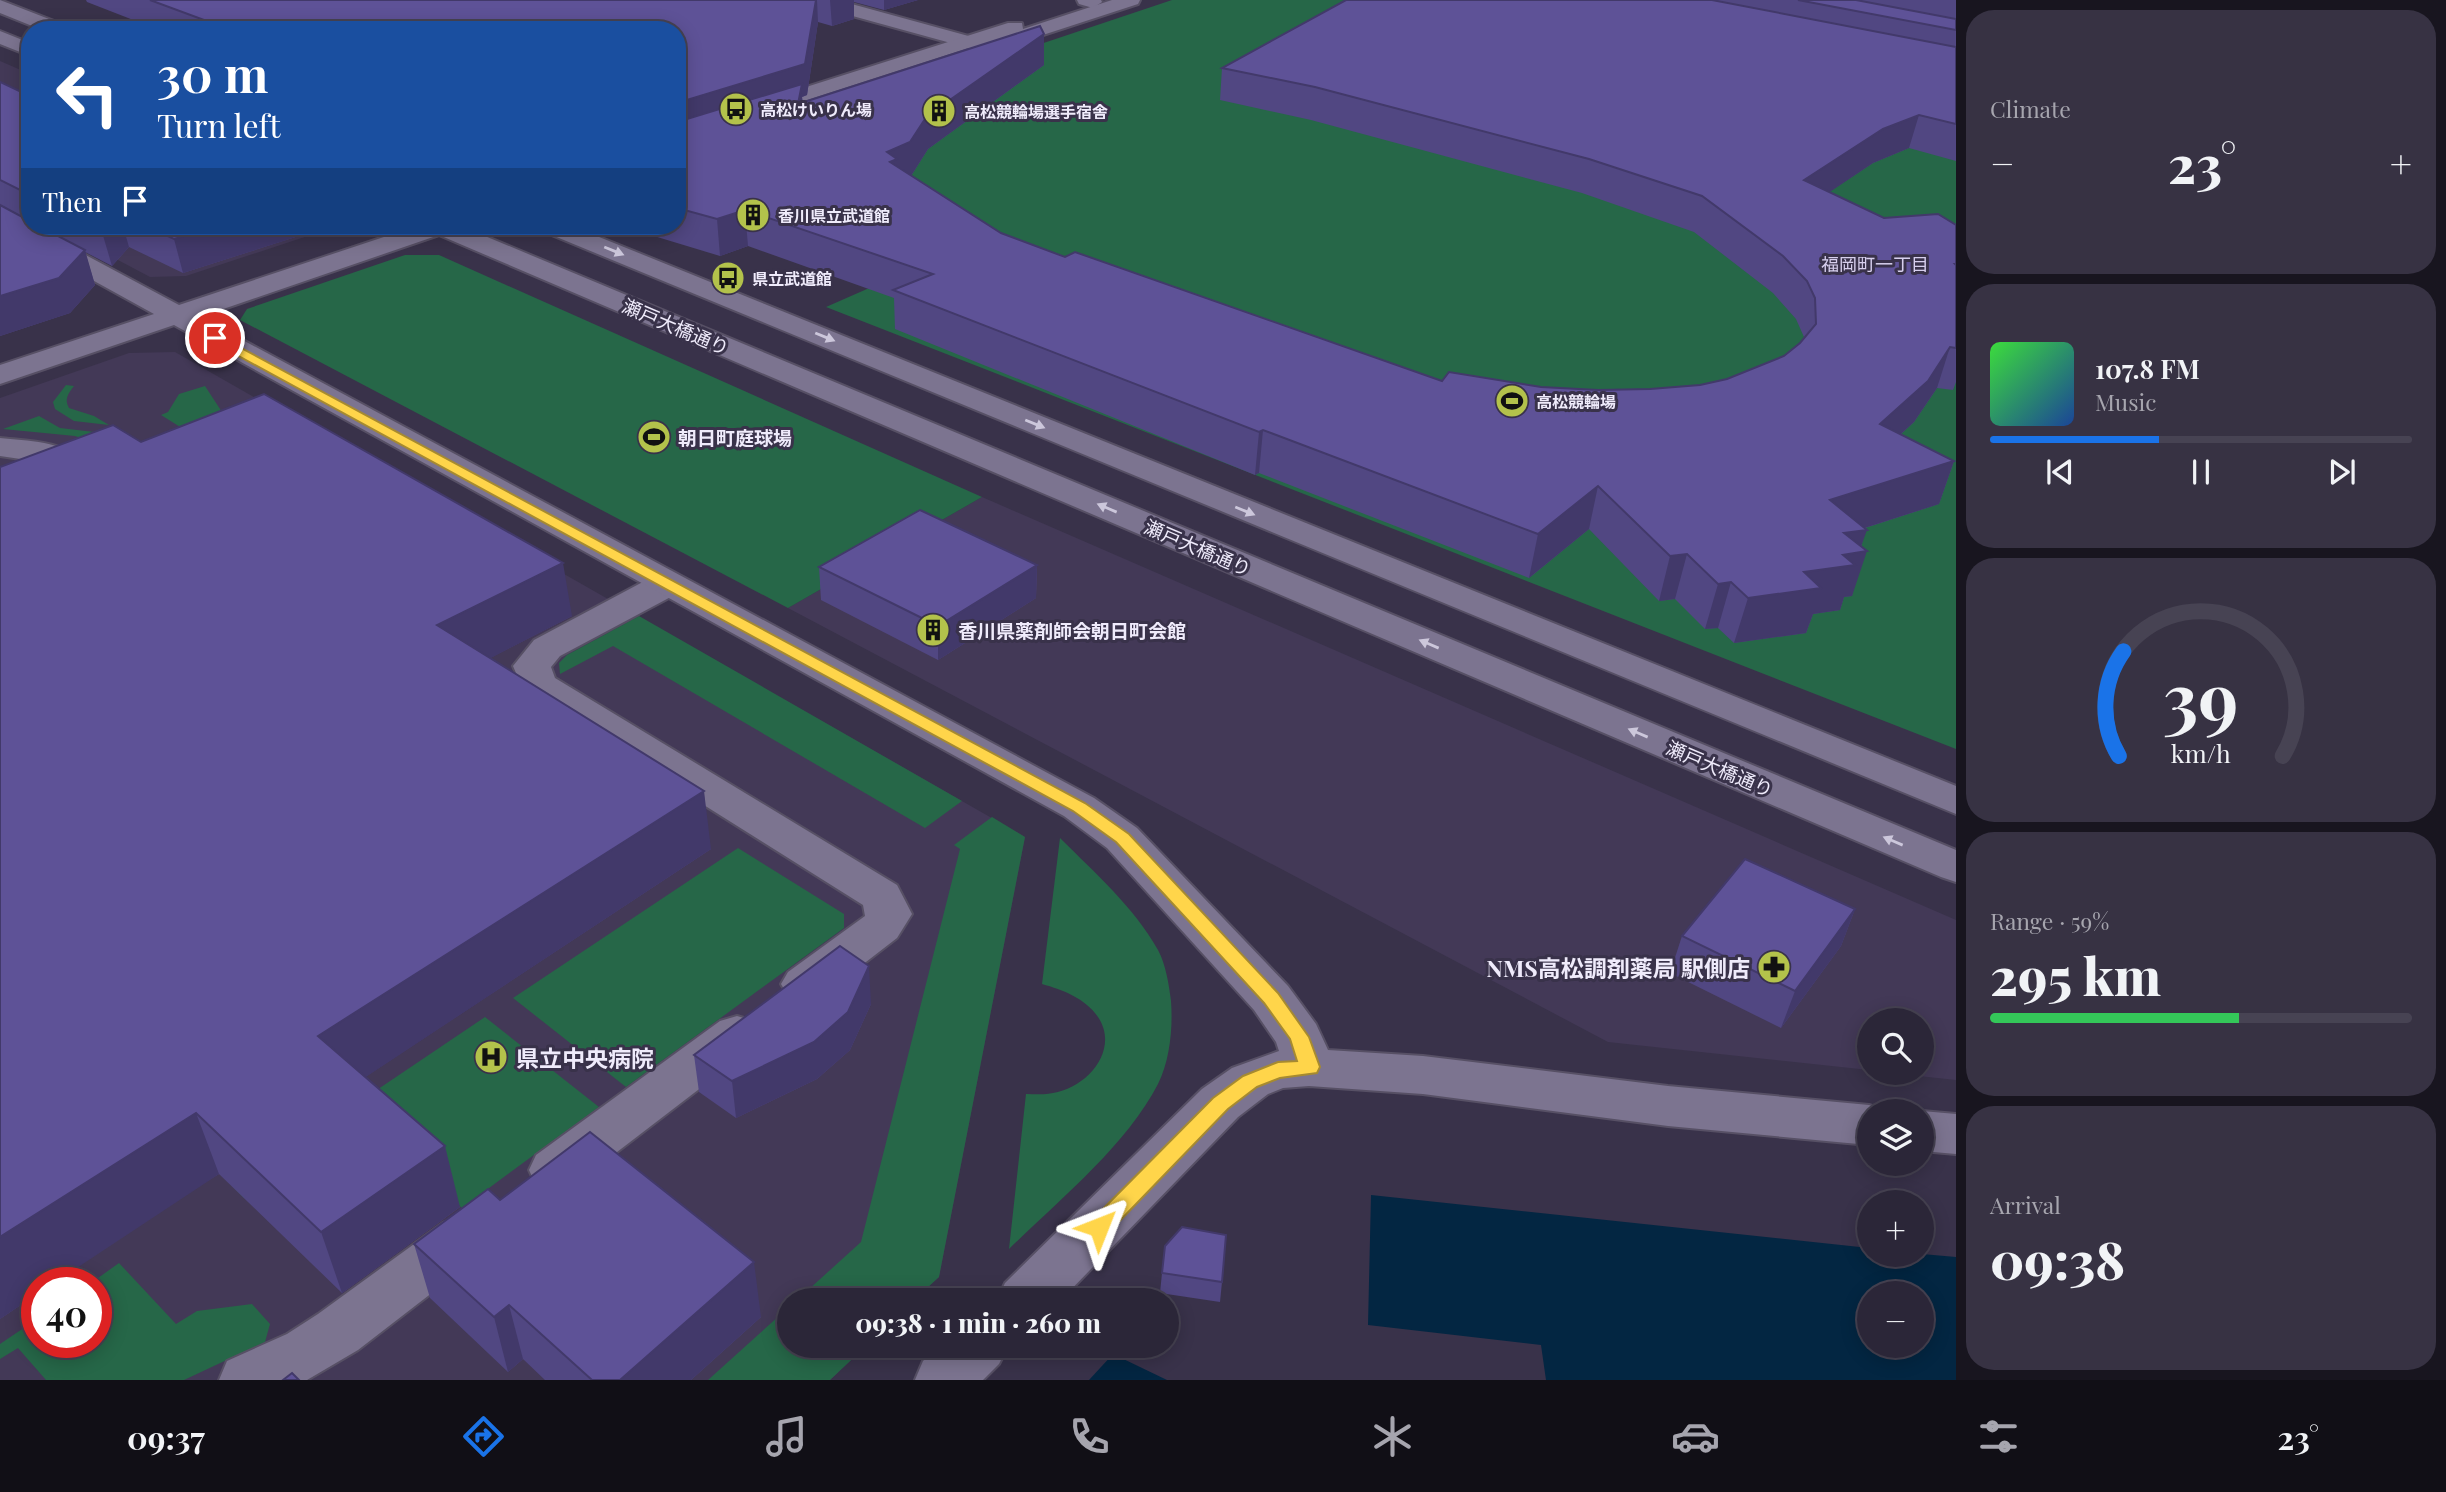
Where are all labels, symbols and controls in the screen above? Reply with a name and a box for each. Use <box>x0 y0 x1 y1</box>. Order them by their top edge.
text: 30 m <box>157 40 268 105</box>
icon: left <box>42 49 133 140</box>
bus stop icon: 高松けいりん場 <box>717 90 755 128</box>
building icon: 高松競輪場選手宿舎 <box>920 92 958 130</box>
text: Climate <box>1990 93 2071 124</box>
place label: 高松けいりん場 <box>760 99 872 120</box>
place label: 高松競輪場選手宿舎 <box>964 101 1108 122</box>
text: Turn left <box>157 103 281 146</box>
text: 23° <box>2168 128 2236 197</box>
text: − <box>1990 137 2015 188</box>
text: + <box>2390 137 2412 188</box>
icon: arrive <box>116 182 154 220</box>
text: Then <box>42 184 102 219</box>
building icon: 香川県立武道館 <box>734 196 772 234</box>
place label: 香川県立武道館 <box>778 205 890 226</box>
one-way arrow <box>604 246 625 257</box>
district label: 福岡町一丁目 <box>1821 252 1929 276</box>
bus stop icon: 県立武道館 <box>709 259 747 297</box>
place label: 県立武道館 <box>752 268 832 289</box>
street label: 瀬戸大橋通り <box>618 292 734 360</box>
pin <box>185 308 245 368</box>
icon: arrive <box>196 319 234 357</box>
one-way arrow <box>814 332 835 343</box>
text: 107.8 FM <box>2095 351 2200 386</box>
sports icon: 高松競輪場 <box>1493 382 1531 420</box>
text: Music <box>2095 386 2156 417</box>
place label: 高松競輪場 <box>1536 391 1616 412</box>
sports icon: 朝日町庭球場 <box>635 418 673 456</box>
one-way arrow <box>1025 418 1045 430</box>
place label: 朝日町庭球場 <box>678 424 792 450</box>
icon: previous <box>2041 453 2079 491</box>
icon: pause <box>2182 453 2220 491</box>
icon: next <box>2323 453 2361 491</box>
one-way arrow <box>1096 502 1117 513</box>
one-way arrow <box>1235 505 1256 516</box>
street label: 瀬戸大橋通り <box>1140 513 1256 581</box>
building icon: 香川県薬剤師会朝日町会館 <box>914 611 952 649</box>
place label: 香川県薬剤師会朝日町会館 <box>958 617 1186 643</box>
one-way arrow <box>1418 639 1439 650</box>
text: 39 <box>2163 647 2239 744</box>
one-way arrow <box>1628 727 1649 738</box>
street label: 瀬戸大橋通り <box>1662 734 1778 802</box>
text: km/h <box>2171 736 2231 769</box>
one-way arrow <box>1882 835 1903 846</box>
text: Range · 59% <box>1990 905 2109 936</box>
text: 295 km <box>1990 940 2161 1009</box>
pharmacy icon: NMS高松調剤薬局 駅側店 <box>1755 948 1793 986</box>
place label: NMS高松調剤薬局 駅側店 <box>1486 952 1750 983</box>
map controls <box>1857 1008 1934 1358</box>
button: search <box>1857 1008 1934 1085</box>
hospital icon: 県立中央病院 <box>472 1038 510 1076</box>
place label: 県立中央病院 <box>516 1042 654 1073</box>
button: layers <box>1857 1099 1934 1176</box>
text: Arrival <box>1990 1189 2061 1220</box>
position arrow <box>1062 1190 1136 1264</box>
button: + <box>1857 1190 1934 1267</box>
text: 09:38 <box>1990 1224 2125 1293</box>
speed limit sign: 40 <box>21 1267 112 1358</box>
button: − <box>1857 1281 1934 1358</box>
text: 09:38 · 1 min · 260 m <box>855 1305 1101 1340</box>
icon: directions <box>459 1412 508 1461</box>
icon: music <box>762 1412 811 1461</box>
icon: phone <box>1065 1412 1114 1461</box>
icon: climate <box>1368 1412 1417 1461</box>
icon: car <box>1671 1412 1720 1461</box>
icon: filters <box>1974 1412 2023 1461</box>
text: 09:37 <box>127 1415 205 1458</box>
text: 23° <box>2278 1415 2319 1458</box>

